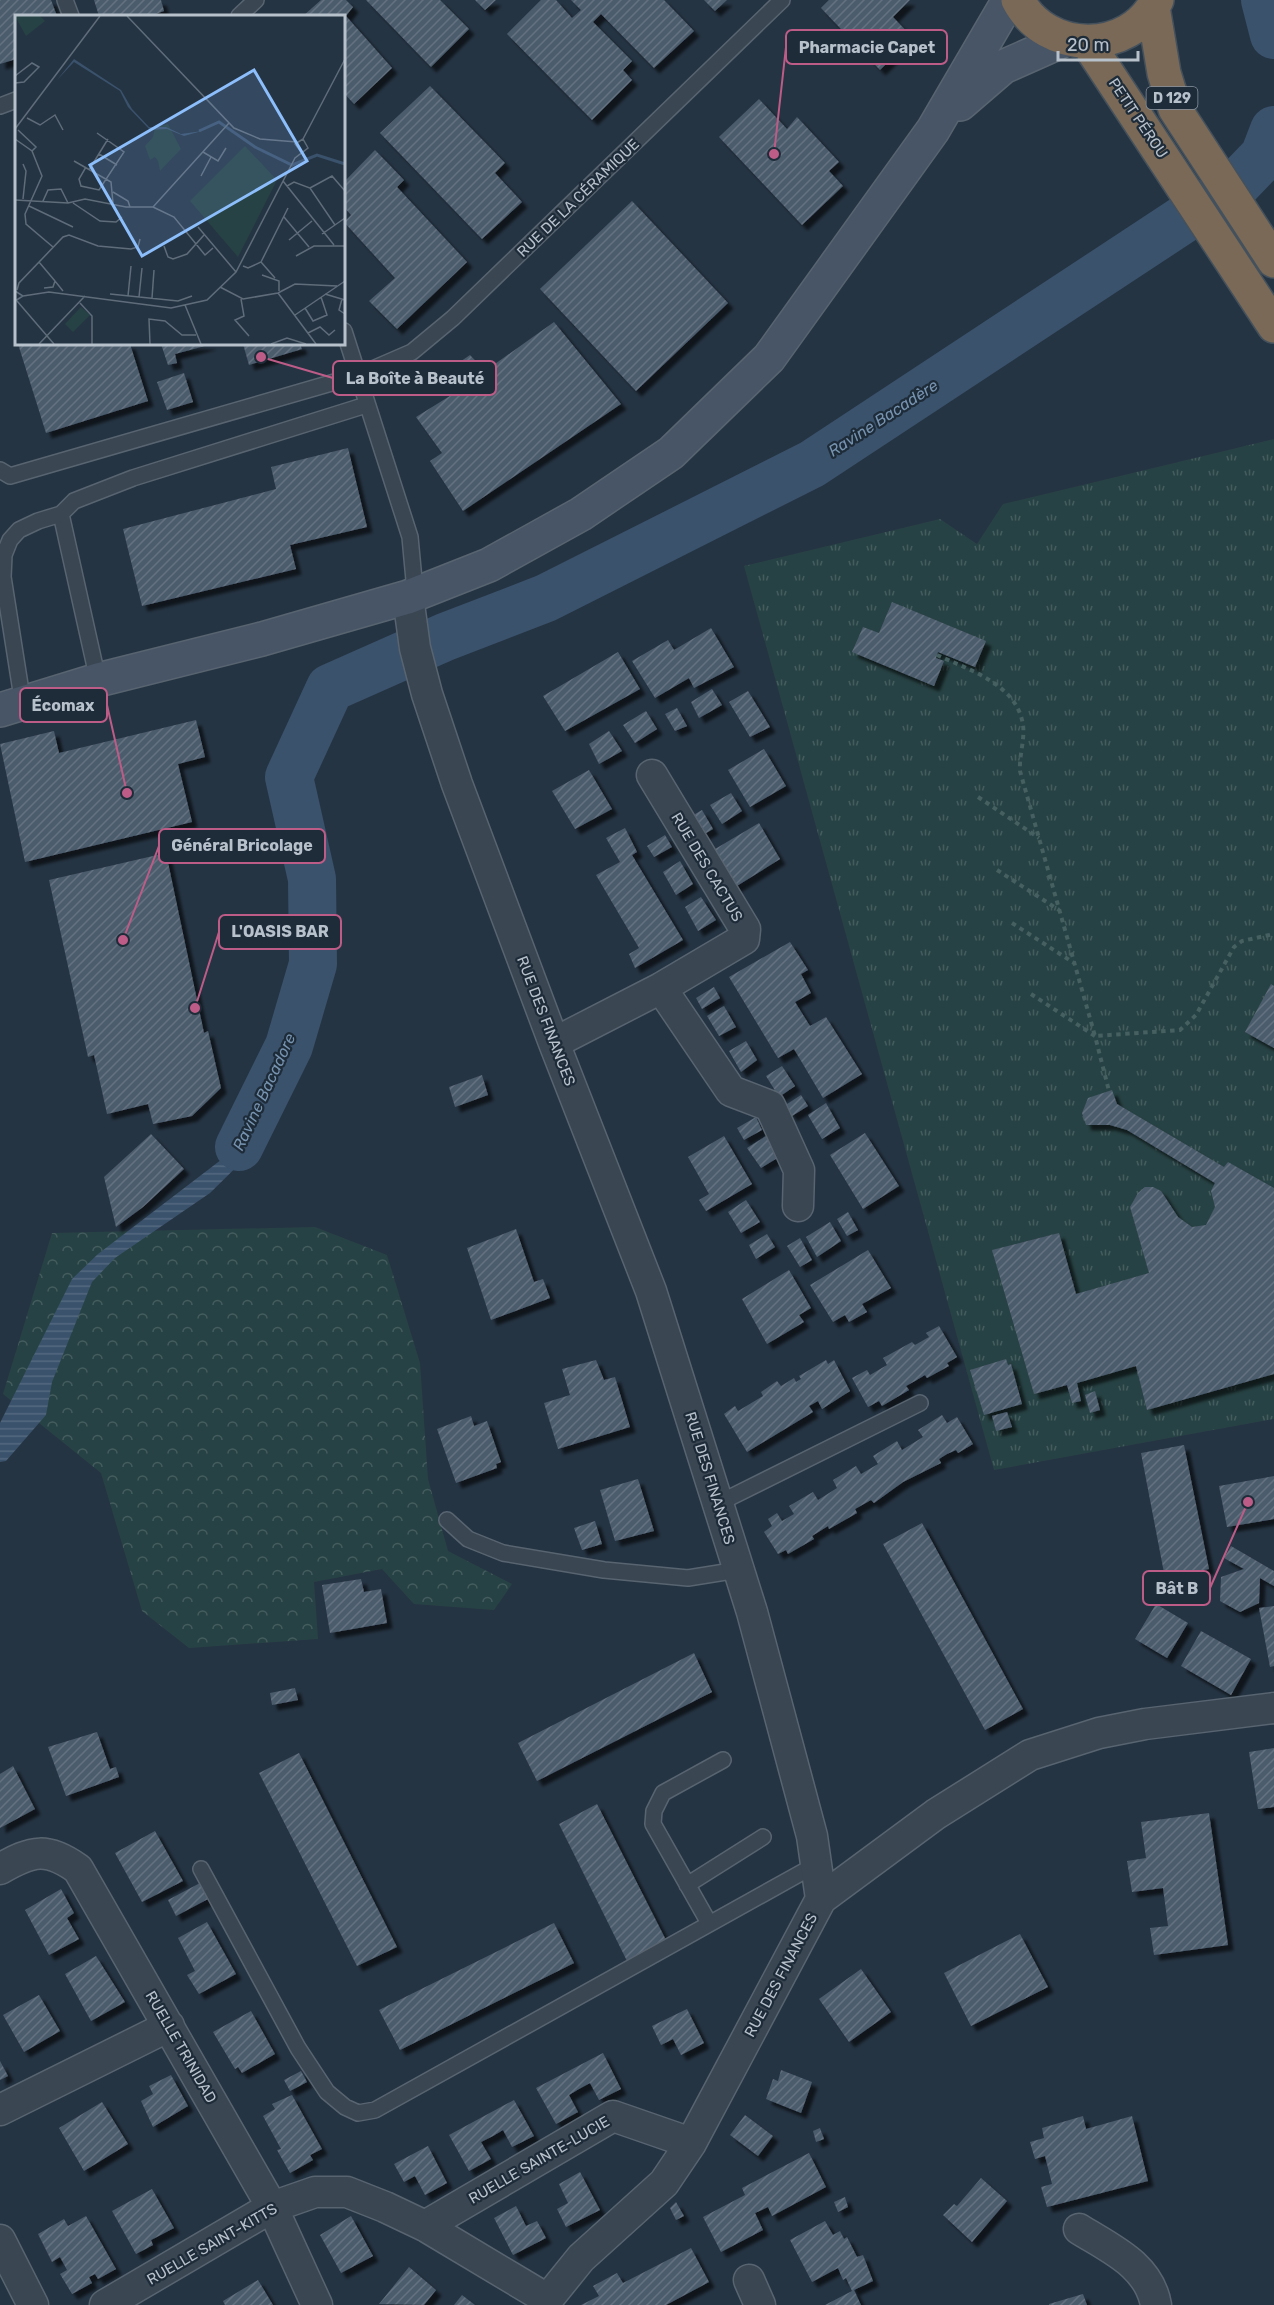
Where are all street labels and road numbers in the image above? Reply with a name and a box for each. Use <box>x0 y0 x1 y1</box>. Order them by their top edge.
street label: PETIT PÉROU <box>1105 75 1171 161</box>
road number: D 129 <box>1146 87 1198 109</box>
street label: RUE DE LA CÉRAMIQUE <box>513 135 643 261</box>
street label: RUE DES CACTUS <box>667 809 747 925</box>
street label: RUE DES FINANCES <box>513 953 579 1089</box>
street label: RUE DES FINANCES <box>681 1410 739 1546</box>
street label: RUE DES FINANCES <box>741 1910 821 2040</box>
street label: RUELLE TRINIDAD <box>142 1988 220 2106</box>
street label: RUELLE SAINTE-LUCIE <box>465 2112 613 2208</box>
street label: RUELLE SAINT-KITTS <box>144 2199 280 2289</box>

